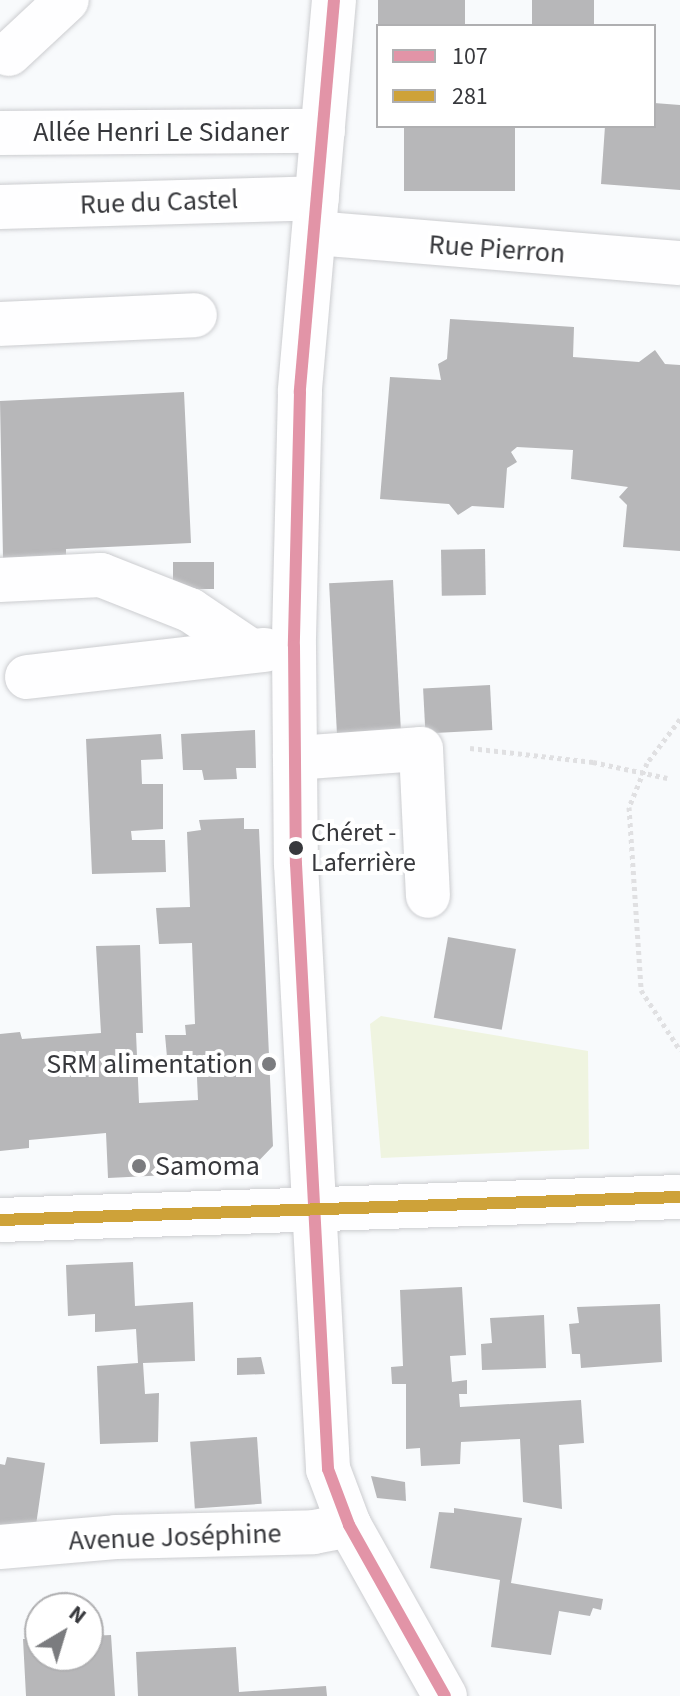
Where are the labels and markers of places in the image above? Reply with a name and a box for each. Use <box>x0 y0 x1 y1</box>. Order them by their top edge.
place label: Chéret - Laferrière <box>311 817 416 878</box>
marker: Chéret - Laferrière <box>288 840 304 856</box>
place label: SRM alimentation <box>46 1047 253 1081</box>
marker: SRM alimentation <box>260 1055 278 1073</box>
place label: Samoma <box>155 1149 260 1183</box>
marker: Samoma <box>130 1157 148 1175</box>

